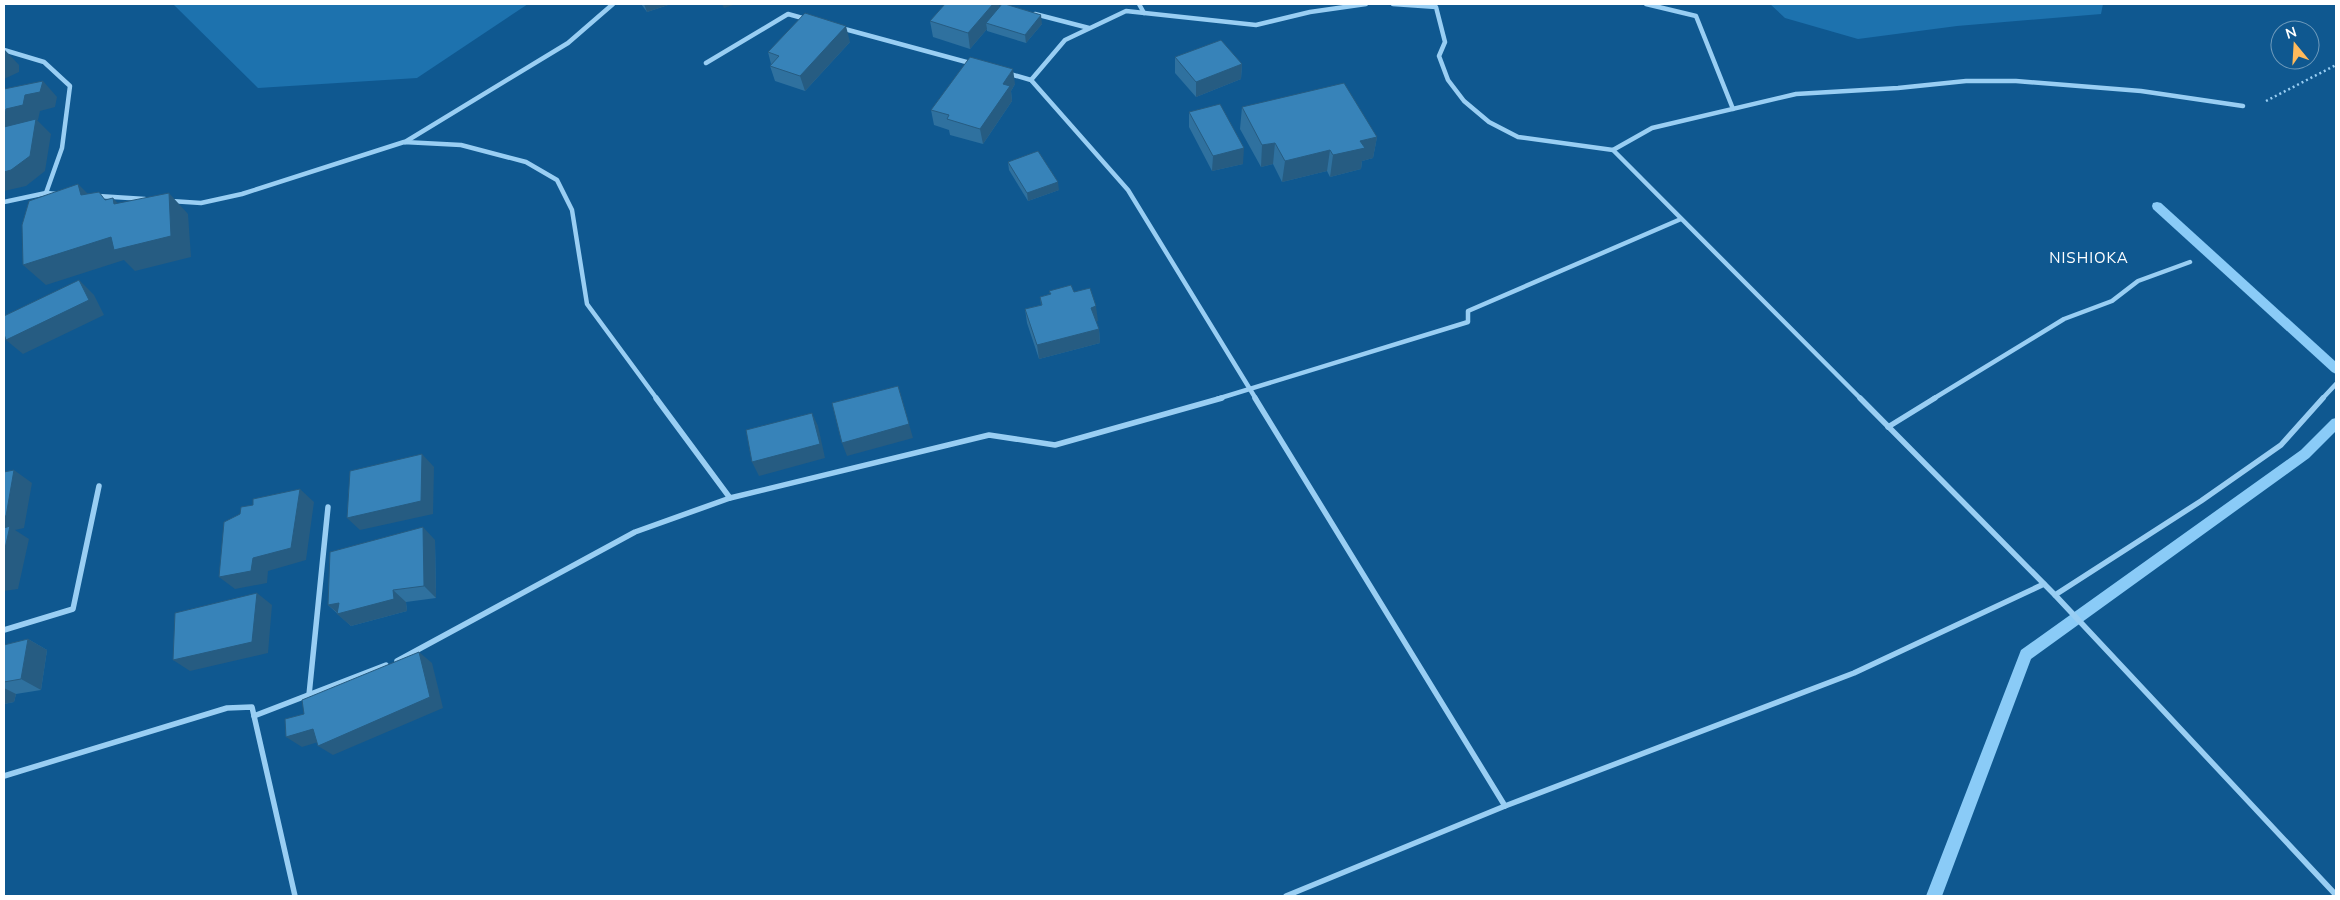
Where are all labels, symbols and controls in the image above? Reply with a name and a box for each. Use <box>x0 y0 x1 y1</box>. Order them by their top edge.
north arrow <box>2270 20 2320 70</box>
text: N <box>2283 22 2299 43</box>
district label: NISHIOKA <box>2049 248 2129 267</box>

